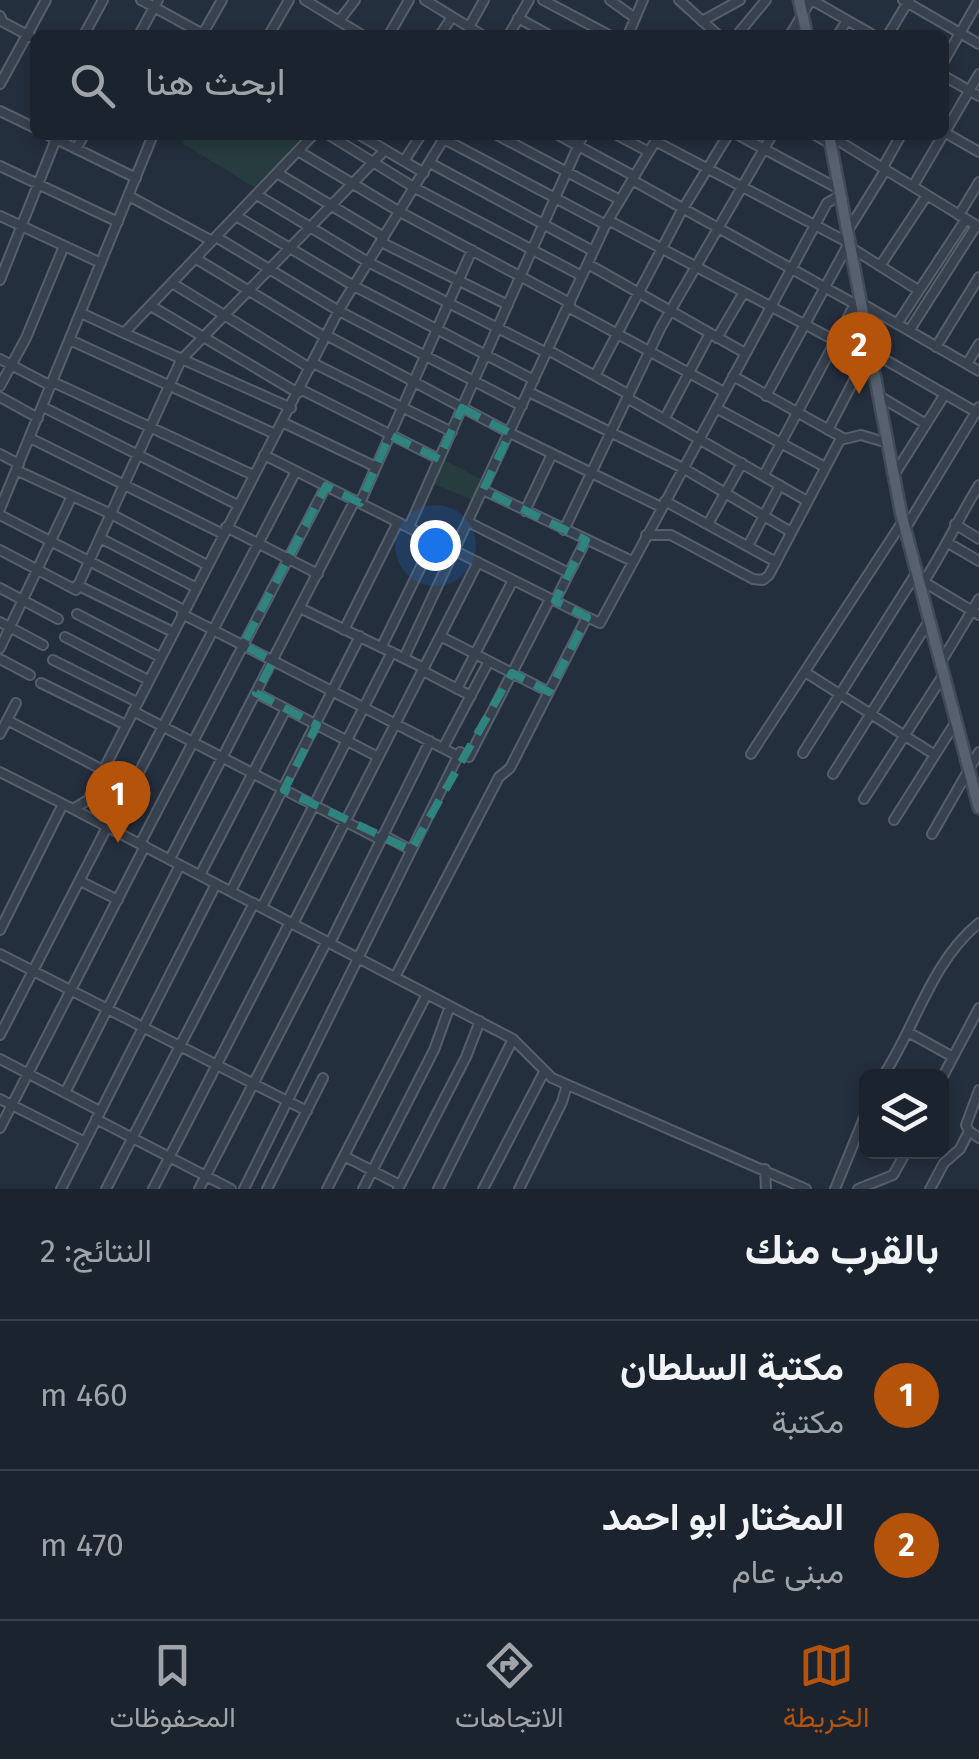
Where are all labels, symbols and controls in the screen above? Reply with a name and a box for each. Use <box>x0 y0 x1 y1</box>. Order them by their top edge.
search box <box>30 30 949 140</box>
icon: search <box>65 58 120 113</box>
text: ابحث هنا <box>145 59 285 105</box>
pin: 2 <box>826 312 892 394</box>
your location <box>410 520 461 571</box>
pin: 1 <box>86 760 150 843</box>
map controls <box>859 1069 949 1159</box>
button: layers <box>859 1069 949 1159</box>
text: بالقرب منك <box>745 1225 939 1275</box>
text: النتائج: 2 <box>40 1232 152 1270</box>
text: مكتبة السلطان <box>620 1344 844 1390</box>
text: 460 m <box>40 1376 128 1414</box>
text: 1 <box>899 1376 914 1414</box>
text: مكتبة <box>771 1403 844 1441</box>
text: المختار ابو احمد <box>602 1494 844 1540</box>
text: 470 m <box>40 1526 124 1564</box>
text: 2 <box>898 1526 915 1564</box>
text: مبنى عام <box>732 1553 844 1591</box>
tab: المحفوظات <box>110 1638 236 1742</box>
tab: الاتجاهات <box>455 1638 564 1742</box>
tab: الخريطة <box>783 1638 869 1742</box>

